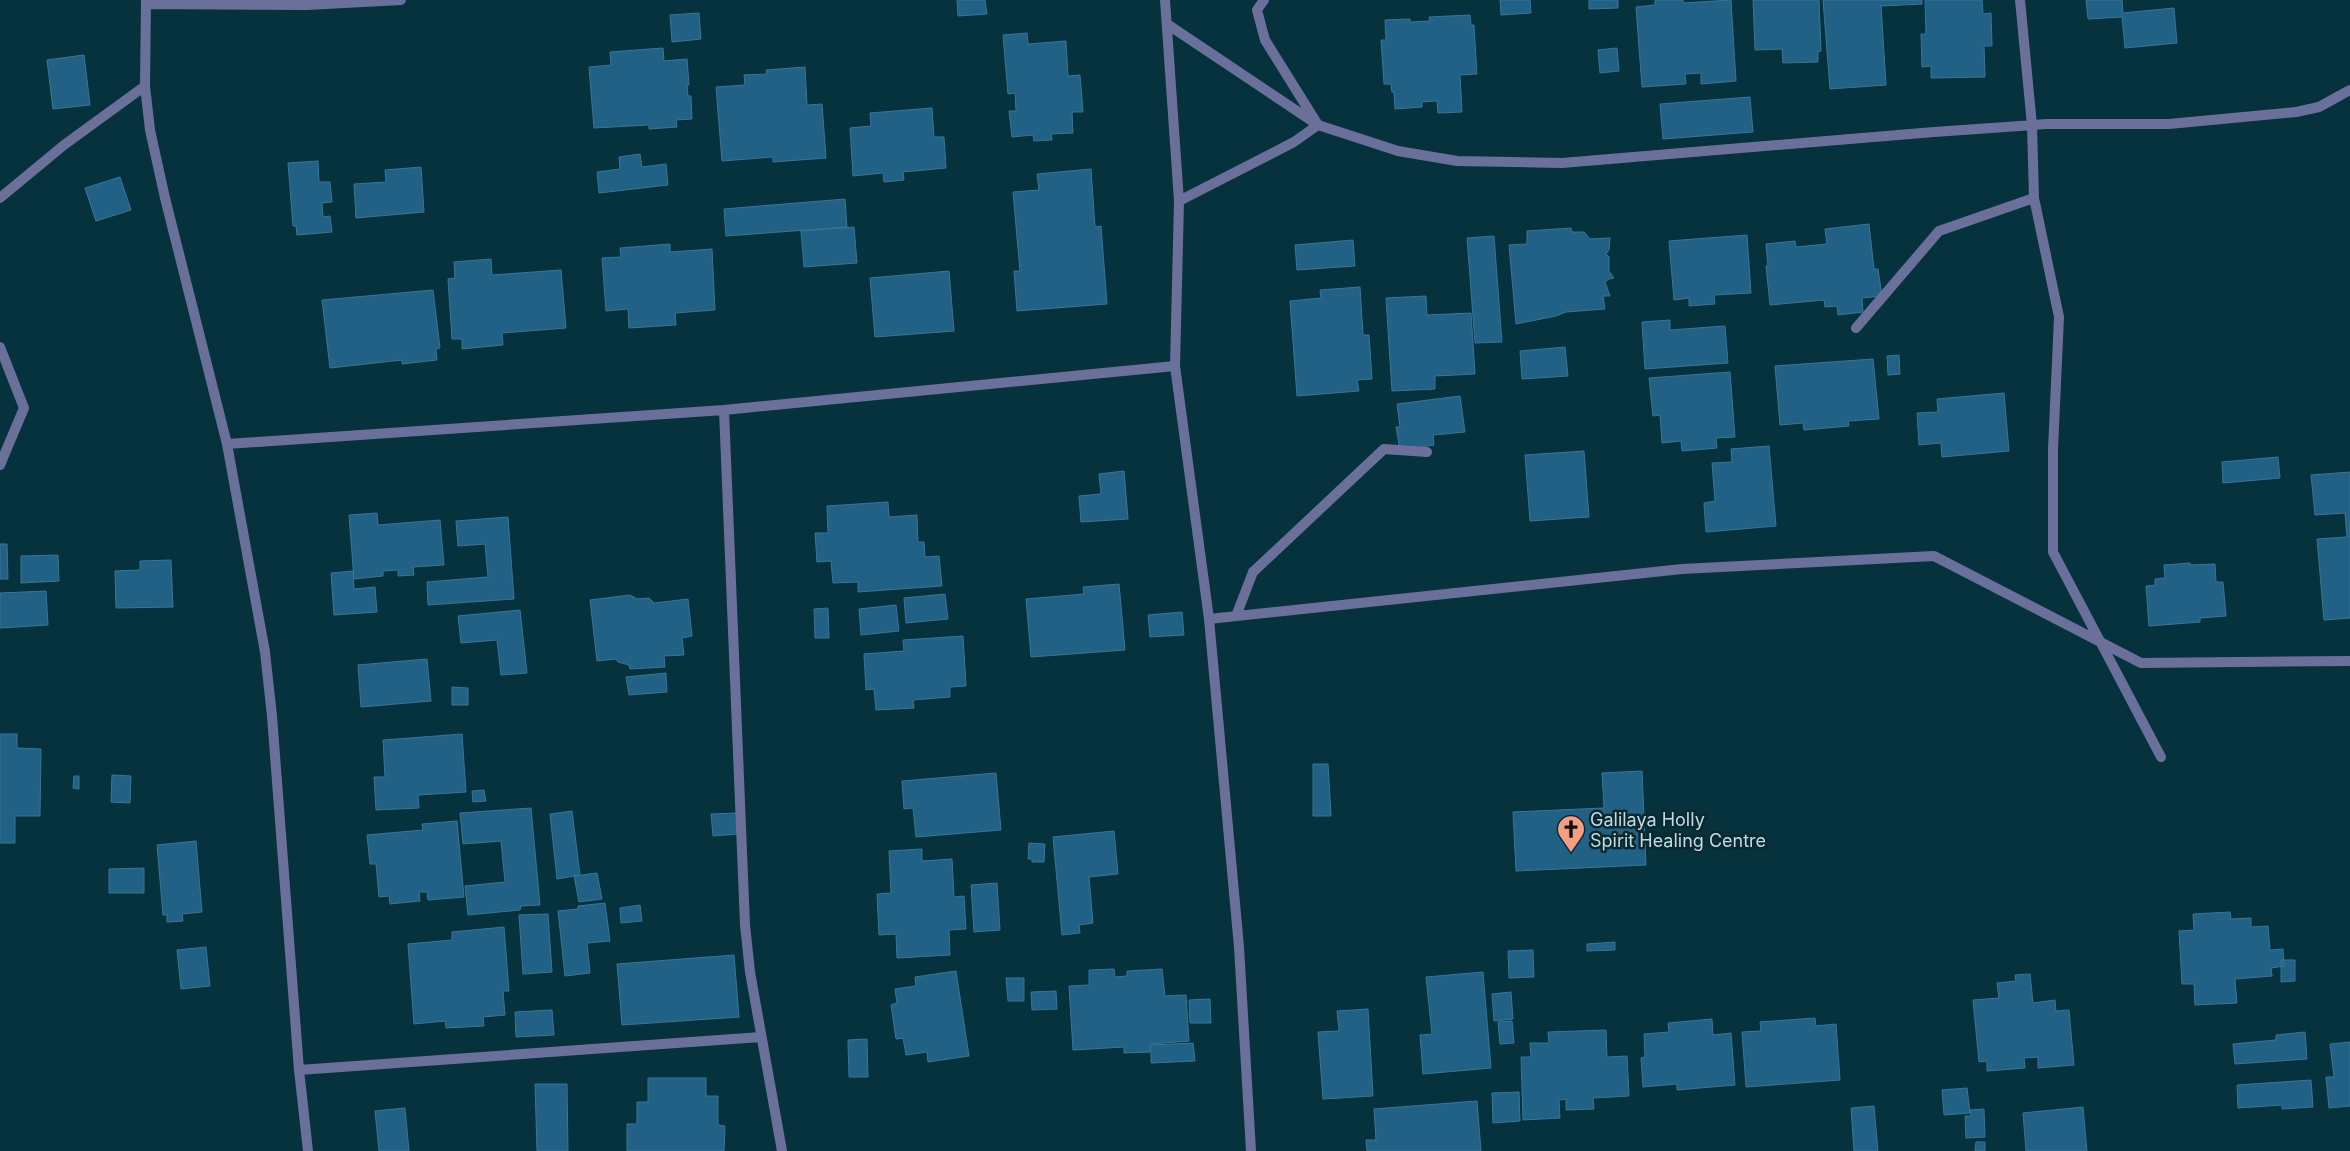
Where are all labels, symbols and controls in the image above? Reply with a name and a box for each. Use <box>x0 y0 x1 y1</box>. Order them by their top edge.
place label: Galilaya Holly Spirit Healing Centre <box>1590 809 1766 851</box>
church icon: Galilaya Holly Spirit Healing Centre <box>1556 814 1586 853</box>

